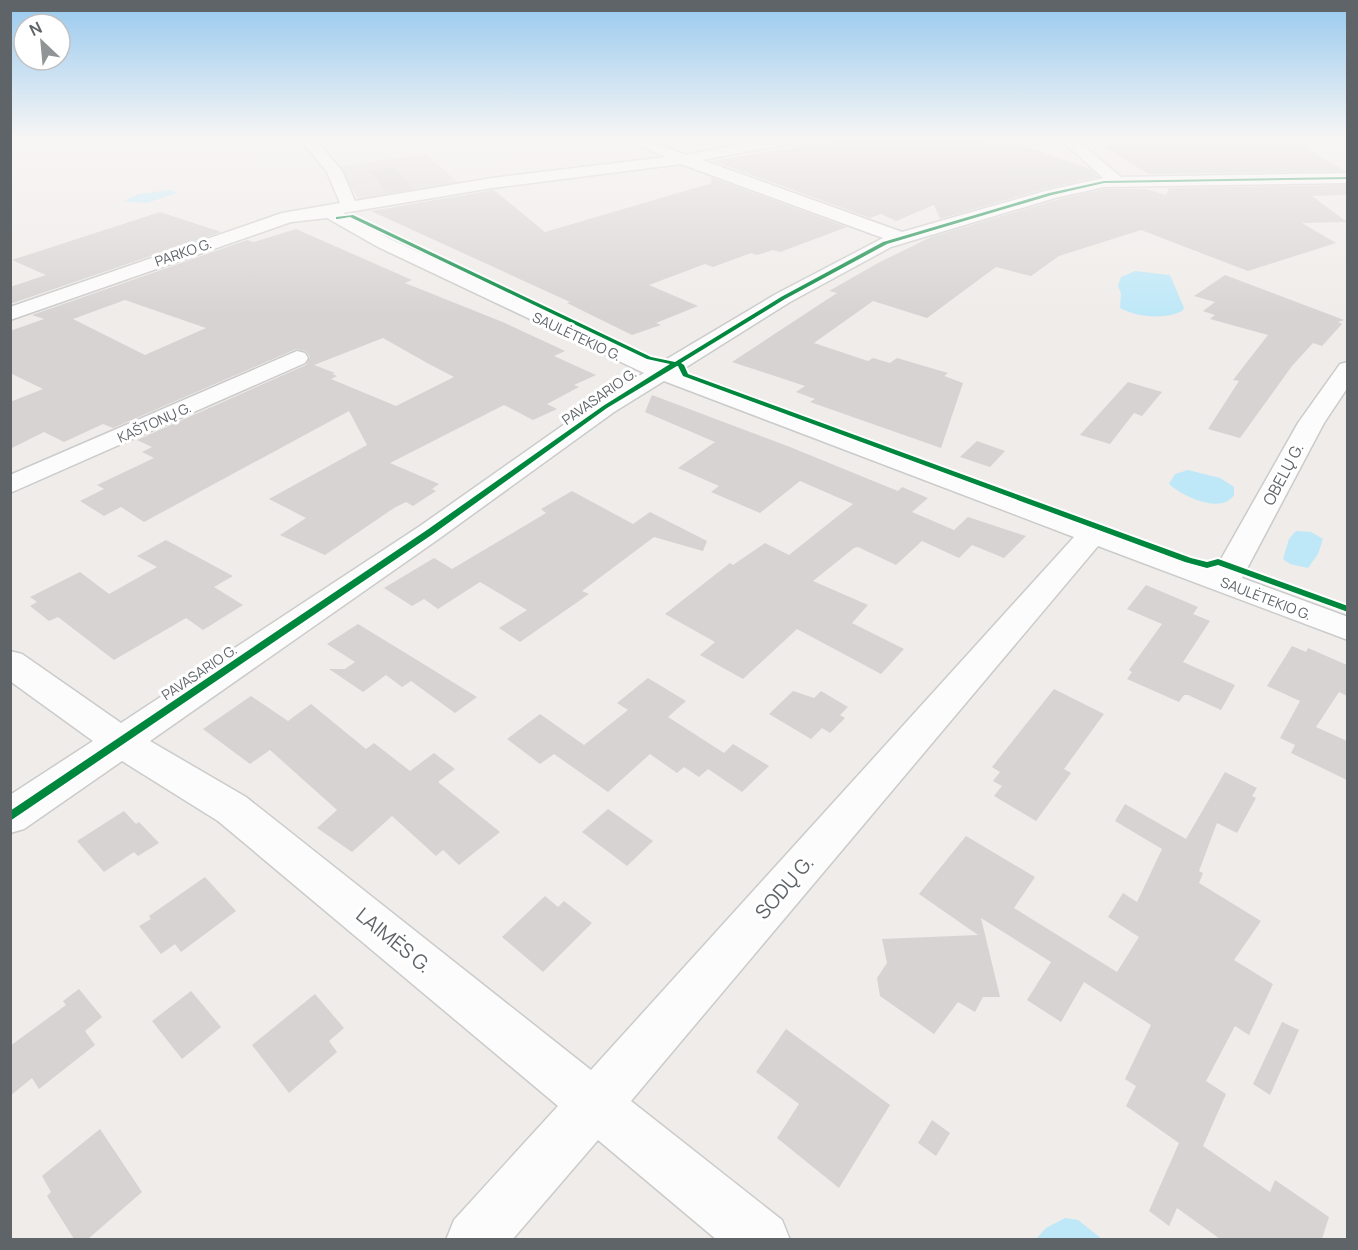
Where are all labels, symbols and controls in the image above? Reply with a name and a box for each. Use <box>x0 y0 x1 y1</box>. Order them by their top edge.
north arrow <box>12 12 72 72</box>
text: N <box>25 16 45 41</box>
street label: PARKO G. <box>152 233 214 271</box>
street label: SAULĖTEKIO G. <box>530 307 624 365</box>
street label: PAVASARIO G. <box>558 363 640 429</box>
street label: KAŠTONŲ G. <box>114 397 194 447</box>
street label: OBELŲ G. <box>1257 439 1309 509</box>
street label: SAULĖTEKIO G. <box>1218 572 1314 624</box>
street label: PAVASARIO G. <box>158 640 240 704</box>
street label: SODŲ G. <box>749 849 819 925</box>
street label: LAIMĖS G. <box>351 901 437 979</box>

